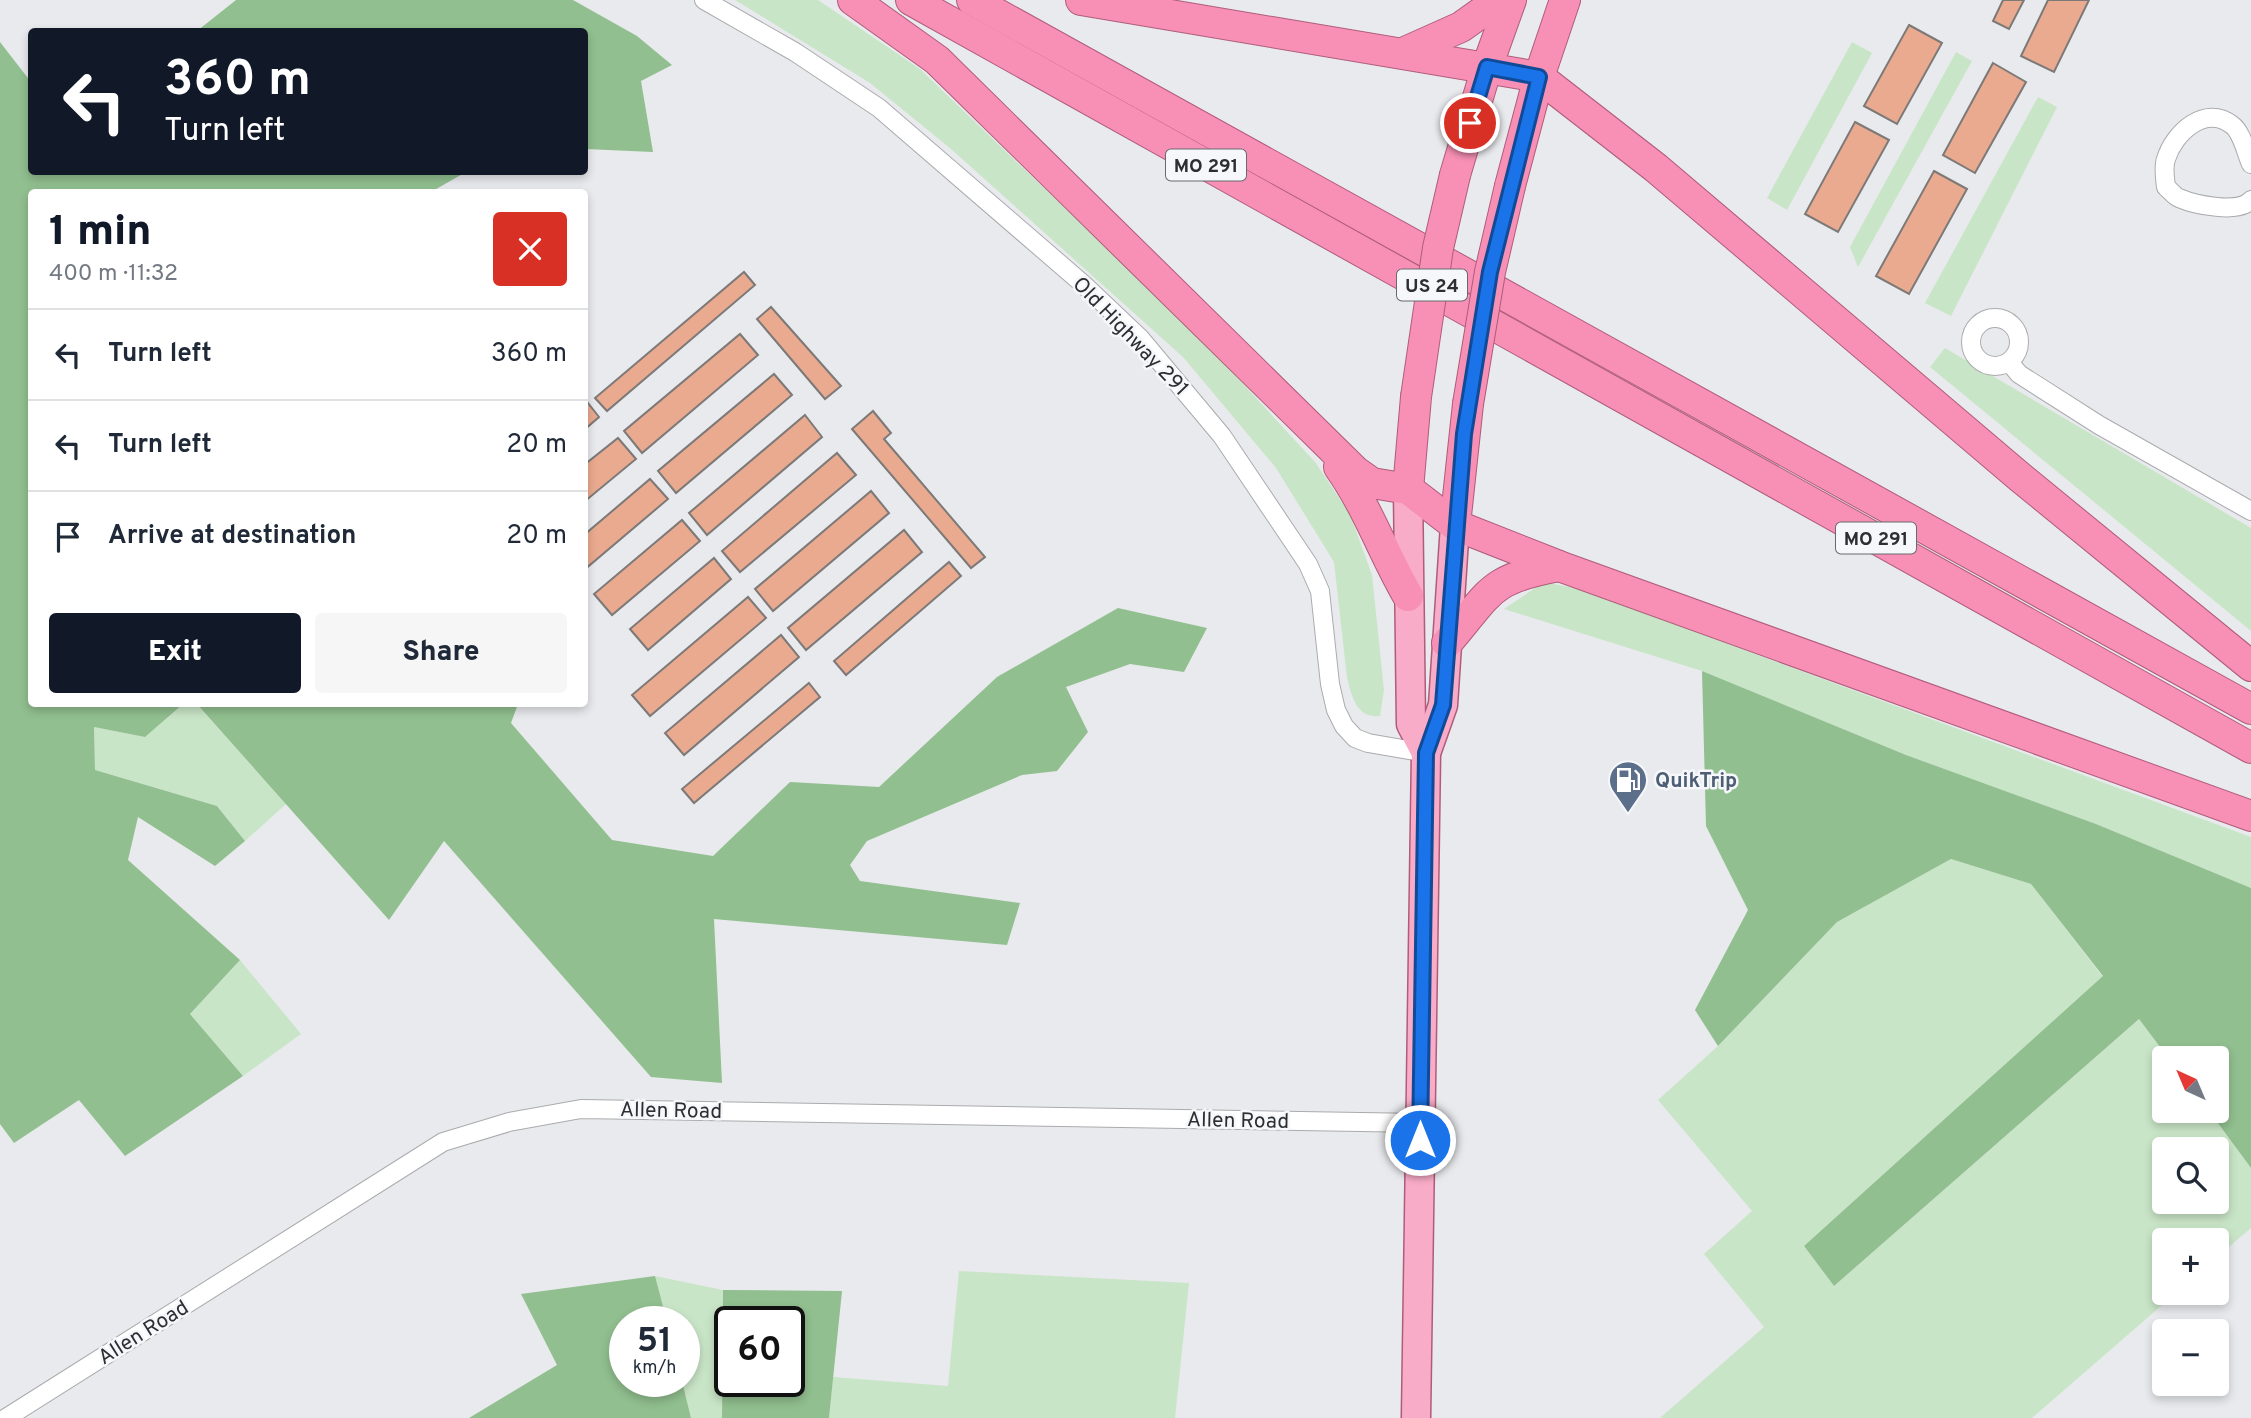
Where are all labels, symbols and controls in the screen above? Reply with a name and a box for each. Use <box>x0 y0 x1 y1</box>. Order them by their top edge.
text: 360 m <box>164 51 311 113</box>
icon: left <box>49 56 140 147</box>
pin <box>1440 93 1500 153</box>
icon: arrive <box>1451 104 1489 142</box>
text: Turn left <box>164 112 285 152</box>
road number: MO 291 <box>1166 150 1246 181</box>
text: 1 min <box>49 207 152 260</box>
button: close <box>493 212 567 286</box>
text: 400 m · 11:32 <box>49 260 178 289</box>
road number: US 24 <box>1397 270 1467 300</box>
street label: Old Highway 291 <box>1066 272 1194 403</box>
icon: left <box>49 336 87 374</box>
text: Turn left <box>108 338 212 371</box>
text: 360 m <box>491 338 567 371</box>
icon: left <box>49 427 87 465</box>
text: Turn left <box>108 429 212 462</box>
text: 20 m <box>506 429 567 462</box>
icon: arrive <box>49 518 87 556</box>
text: Arrive at destination <box>108 520 356 553</box>
text: 20 m <box>506 520 567 553</box>
road number: MO 291 <box>1836 523 1916 554</box>
button: Exit <box>49 613 301 693</box>
button: Share <box>315 613 567 693</box>
fuel station icon: QuikTrip <box>1607 759 1649 814</box>
place label: QuikTrip <box>1655 768 1737 795</box>
north arrow <box>2152 1046 2230 1124</box>
map controls <box>2152 1046 2229 1396</box>
street label: Allen Road <box>620 1097 722 1126</box>
position arrow <box>1383 1103 1457 1177</box>
street label: Allen Road <box>1187 1107 1289 1136</box>
button: search <box>2152 1137 2229 1214</box>
button: + <box>2152 1228 2229 1305</box>
street label: Allen Road <box>93 1295 194 1372</box>
speed limit sign: 60 <box>714 1306 805 1397</box>
button: − <box>2152 1319 2229 1396</box>
text: 51 <box>637 1320 672 1364</box>
text: km/h <box>633 1357 676 1380</box>

